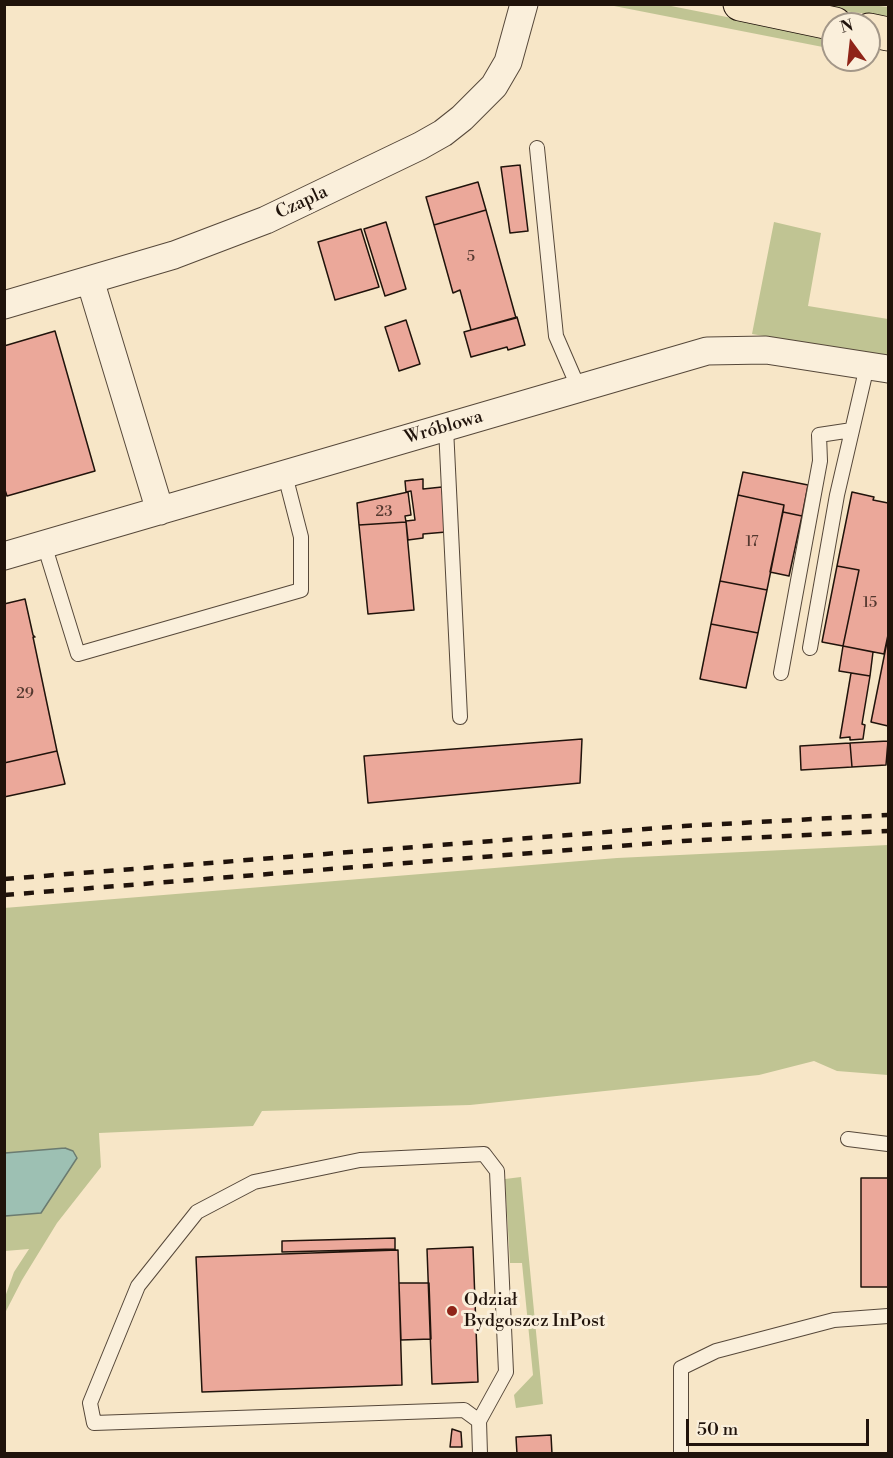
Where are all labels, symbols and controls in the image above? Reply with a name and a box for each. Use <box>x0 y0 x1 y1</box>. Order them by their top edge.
north arrow <box>821 12 881 72</box>
text: N <box>838 15 856 38</box>
street label: Czapla <box>273 182 331 224</box>
house number: 5 <box>467 248 475 266</box>
street label: Wróblowa <box>402 407 486 449</box>
house number: 23 <box>376 503 392 521</box>
house number: 17 <box>745 533 759 551</box>
house number: 15 <box>863 594 877 612</box>
house number: 29 <box>16 685 34 703</box>
place label: Odział Bydgoszcz InPost <box>464 1290 605 1332</box>
marker: Odział Bydgoszcz InPost <box>445 1304 459 1318</box>
scale bar <box>689 1407 872 1445</box>
text: 50 m <box>697 1418 738 1441</box>

